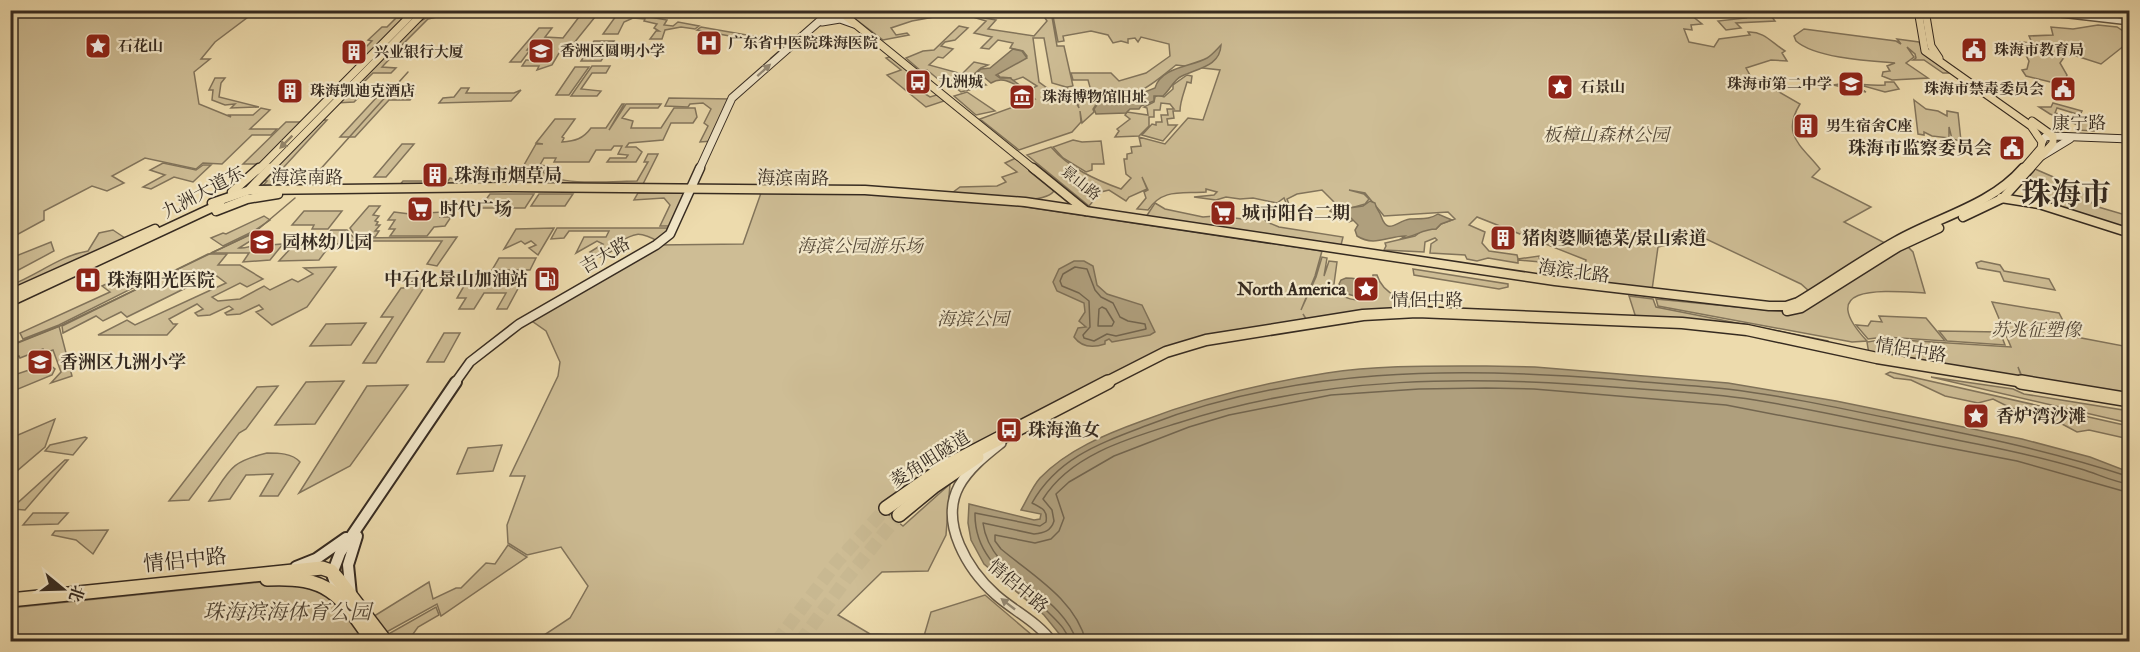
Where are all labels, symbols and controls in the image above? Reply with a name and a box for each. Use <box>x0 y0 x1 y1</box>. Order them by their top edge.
hospital icon: 广东省中医院珠海医院 <box>694 28 724 58</box>
place icon: 石花山 <box>83 31 113 61</box>
place label: 广东省中医院珠海医院 <box>728 34 878 53</box>
public building icon: 珠海市教育局 <box>1959 35 1989 65</box>
school or university icon: 香洲区圆明小学 <box>526 36 556 66</box>
place label: 石花山 <box>118 37 163 56</box>
building icon: 兴业银行大厦 <box>339 37 369 67</box>
place label: 珠海市教育局 <box>1994 41 2084 60</box>
place label: 香洲区圆明小学 <box>560 42 665 61</box>
place label: 兴业银行大厦 <box>374 43 464 62</box>
one-way arrow <box>756 64 771 77</box>
bus stop icon: 九洲城 <box>903 67 933 97</box>
school or university icon: 珠海市第二中学 <box>1836 69 1866 99</box>
place icon: 石景山 <box>1545 72 1575 102</box>
place label: 九洲城 <box>938 73 983 92</box>
public building icon: 珠海市禁毒委员会 <box>2048 74 2078 104</box>
place label: 珠海市第二中学 <box>1727 75 1832 94</box>
building icon: 珠海凯迪克酒店 <box>275 76 305 106</box>
place label: 石景山 <box>1580 78 1625 97</box>
place label: 珠海市禁毒委员会 <box>1924 80 2044 99</box>
place label: 珠海凯迪克酒店 <box>310 82 415 101</box>
museum icon: 珠海博物馆旧址 <box>1007 82 1037 112</box>
place label: 珠海博物馆旧址 <box>1042 88 1147 107</box>
building icon: 男生宿舍C座 <box>1791 111 1821 141</box>
street label: 康宁路 <box>2052 112 2106 135</box>
place label: 男生宿舍C座 <box>1826 117 1912 136</box>
park label: 板樟山森林公园 <box>1543 124 1672 147</box>
public building icon: 珠海市监察委员会 <box>1997 133 2027 163</box>
one-way arrow <box>280 134 294 148</box>
place label: 珠海市监察委员会 <box>1848 137 1992 160</box>
building icon: 珠海市烟草局 <box>420 160 450 190</box>
street label: 九洲大道东 <box>158 161 248 224</box>
street label: 景山路 <box>1057 162 1104 205</box>
place label: 珠海市烟草局 <box>454 164 562 187</box>
street label: 海滨南路 <box>271 165 343 190</box>
street label: 海滨南路 <box>757 166 829 191</box>
district label: 珠海市 <box>2021 176 2111 213</box>
supermarket icon: 时代广场 <box>405 194 435 224</box>
place label: 时代广场 <box>440 198 512 221</box>
supermarket icon: 城市阳台二期 <box>1208 198 1238 228</box>
place label: 城市阳台二期 <box>1242 202 1350 225</box>
building icon: 猪肉婆顺德菜/景山索道 <box>1488 223 1518 253</box>
school or university icon: 园林幼儿园 <box>247 227 277 257</box>
place label: 猪肉婆顺德菜/景山索道 <box>1522 227 1707 250</box>
place label: 园林幼儿园 <box>282 231 372 254</box>
street label: 吉大路 <box>576 232 634 279</box>
park label: 海滨公园游乐场 <box>797 235 925 258</box>
street label: 海滨北路 <box>1537 255 1611 288</box>
fuel station icon: 中石化景山加油站 <box>532 264 562 294</box>
hospital icon: 珠海阳光医院 <box>73 265 103 295</box>
place label: 中石化景山加油站 <box>384 268 528 291</box>
place label: 珠海阳光医院 <box>107 269 215 292</box>
place icon: North America <box>1351 274 1381 304</box>
place label: North America <box>1236 278 1347 301</box>
street label: 情侶中路 <box>1391 289 1463 312</box>
park label: 海滨公园 <box>937 308 1012 331</box>
park label: 苏兆征塑像 <box>1991 319 2083 342</box>
street label: 情侶中路 <box>1874 334 1948 367</box>
school or university icon: 香洲区九洲小学 <box>25 347 55 377</box>
place label: 香洲区九洲小学 <box>60 351 186 374</box>
place icon: 香炉湾沙滩 <box>1961 401 1991 431</box>
place label: 香炉湾沙滩 <box>1996 405 2086 428</box>
bus stop icon: 珠海渔女 <box>994 415 1024 445</box>
place label: 珠海渔女 <box>1028 419 1100 442</box>
street label: 菱角咀隧道 <box>886 426 975 493</box>
street label: 情侣中路 <box>142 543 228 578</box>
street label: 情侶中路 <box>983 554 1053 618</box>
north arrow <box>33 559 93 619</box>
text: 北 <box>64 583 88 604</box>
one-way arrow <box>1000 597 1016 610</box>
park label: 珠海滨海体育公园 <box>203 599 374 626</box>

